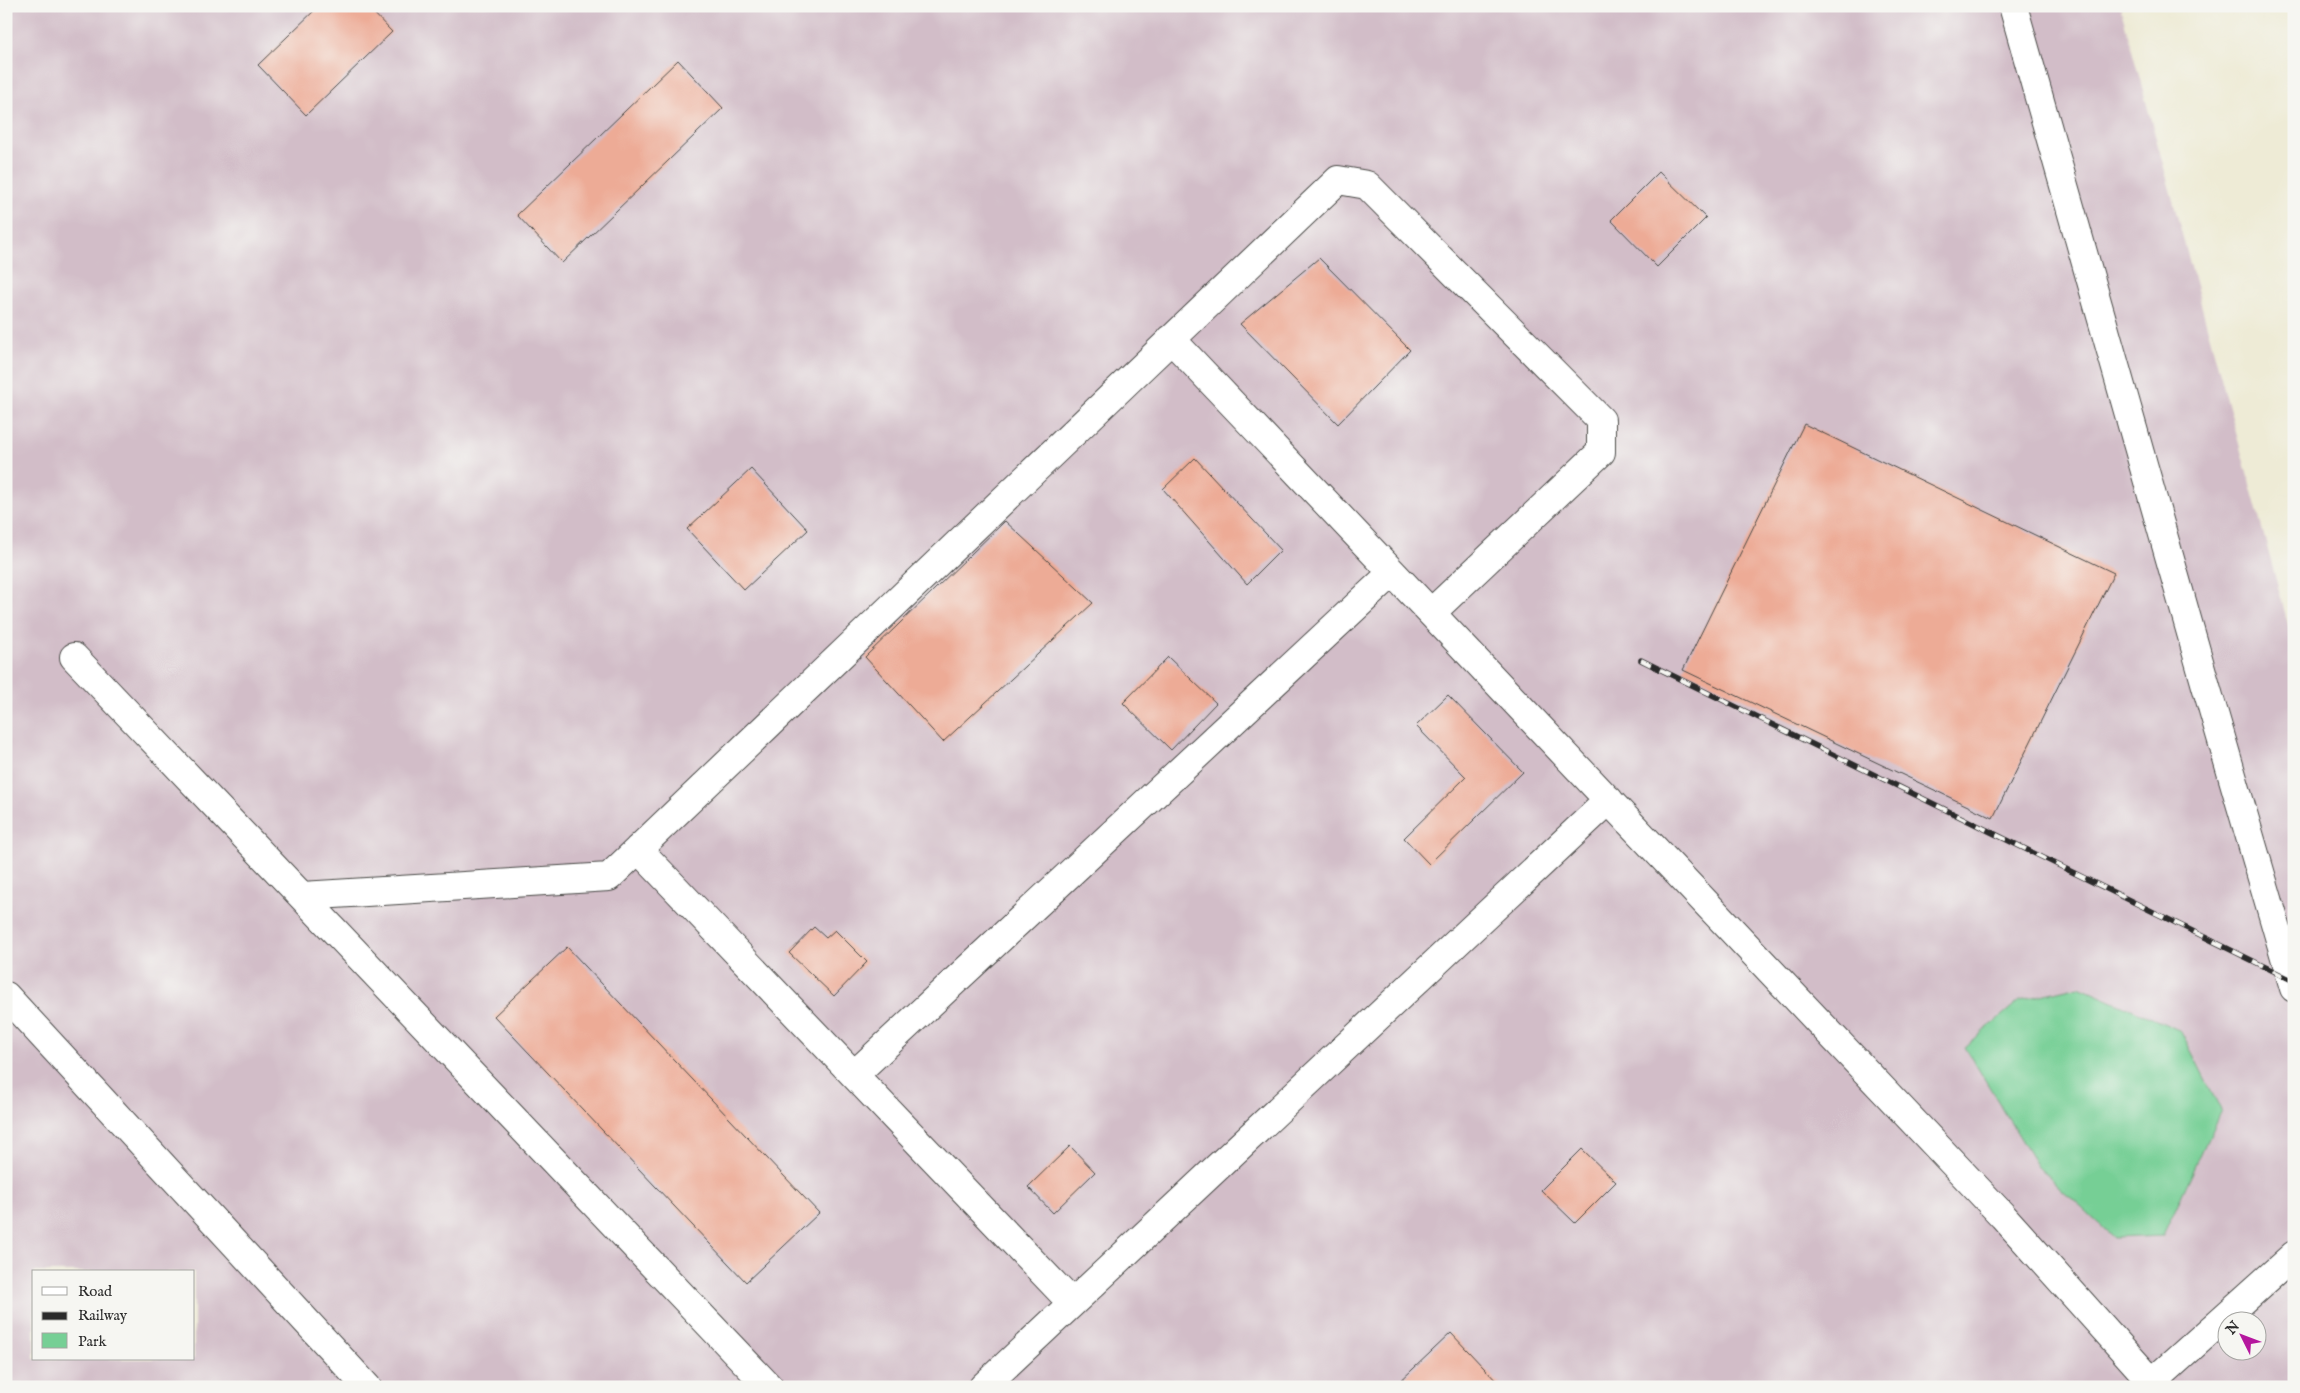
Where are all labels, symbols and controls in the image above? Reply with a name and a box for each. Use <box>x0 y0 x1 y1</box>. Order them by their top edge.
legend <box>32 1270 195 1360</box>
text: Road <box>78 1282 113 1301</box>
text: Railway <box>78 1306 128 1325</box>
north arrow <box>2218 1310 2268 1360</box>
text: N <box>2222 1317 2244 1339</box>
text: Park <box>78 1332 108 1351</box>

